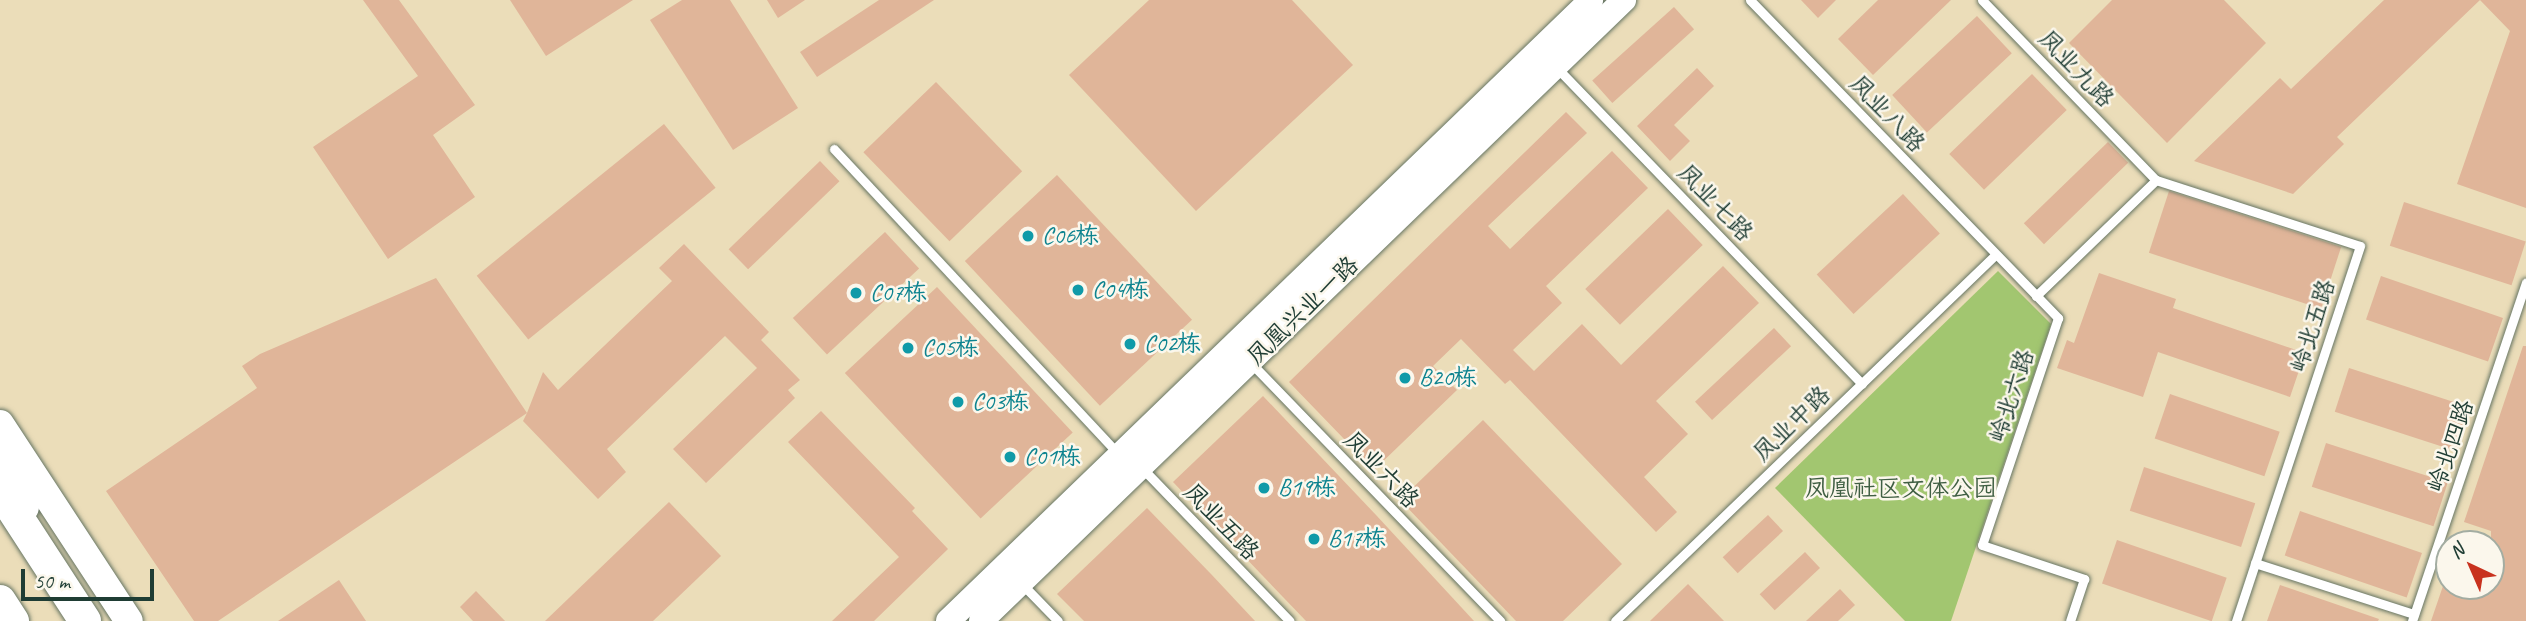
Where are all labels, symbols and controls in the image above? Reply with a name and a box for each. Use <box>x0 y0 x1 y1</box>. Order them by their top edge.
street label: 凤业九路 <box>2032 24 2120 114</box>
street label: 凤业八路 <box>1843 69 1931 159</box>
street label: 凤业七路 <box>1671 158 1759 248</box>
place label: C06栋 <box>1042 222 1099 250</box>
marker: C06栋 <box>1020 228 1036 244</box>
street label: 凤凰兴业一路 <box>1241 251 1365 371</box>
place label: C04栋 <box>1092 276 1149 304</box>
street label: 岭北五路 <box>2284 276 2342 376</box>
place label: C07栋 <box>870 279 927 307</box>
marker: C04栋 <box>1070 282 1086 298</box>
marker: C07栋 <box>848 285 864 301</box>
place label: C02栋 <box>1144 330 1201 358</box>
place label: C05栋 <box>922 334 979 362</box>
marker: C02栋 <box>1122 336 1138 352</box>
marker: C05栋 <box>900 340 916 356</box>
street label: 岭北六路 <box>1983 346 2041 446</box>
place label: B20栋 <box>1419 364 1477 392</box>
marker: B20栋 <box>1397 370 1413 386</box>
street label: 凤业中路 <box>1747 380 1837 468</box>
place label: C03栋 <box>972 388 1029 416</box>
marker: C03栋 <box>950 394 966 410</box>
street label: 岭北四路 <box>2422 396 2480 496</box>
street label: 凤业六路 <box>1337 425 1425 515</box>
place label: C01栋 <box>1024 443 1081 471</box>
marker: C01栋 <box>1002 449 1018 465</box>
place label: B19栋 <box>1278 474 1336 502</box>
park label: 凤凰社区文体公园 <box>1805 475 1997 503</box>
street label: 凤业五路 <box>1177 477 1265 567</box>
marker: B19栋 <box>1256 480 1272 496</box>
place label: B17栋 <box>1328 525 1386 553</box>
north arrow <box>2435 530 2505 600</box>
marker: B17栋 <box>1306 531 1322 547</box>
text: N <box>2444 539 2469 564</box>
scale bar <box>24 554 158 598</box>
text: 50 m <box>34 568 70 594</box>

